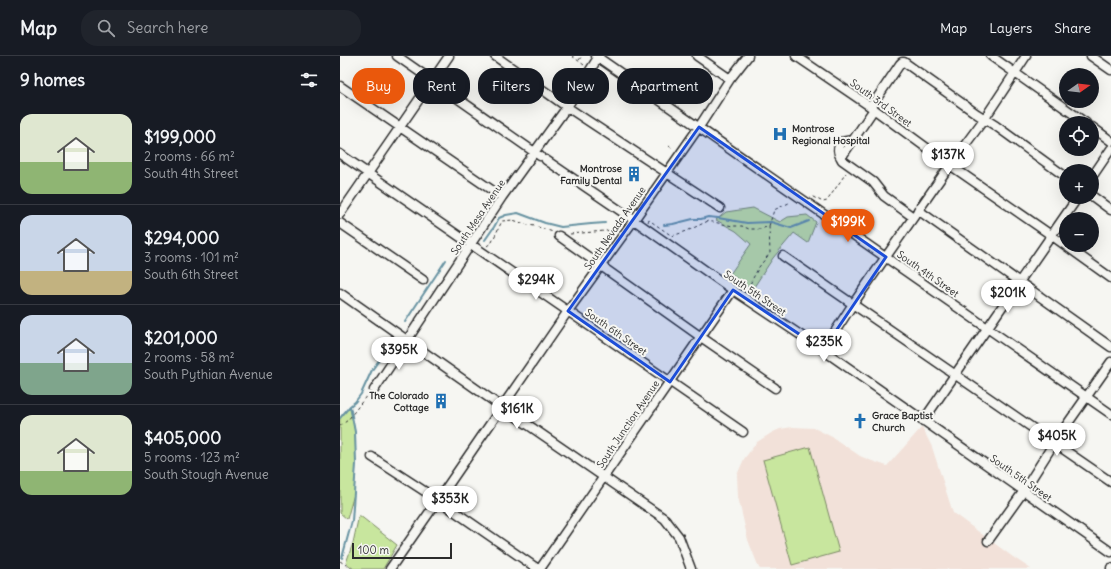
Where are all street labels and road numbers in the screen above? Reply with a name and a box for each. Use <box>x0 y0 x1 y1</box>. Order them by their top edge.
street label: South 3rd Street <box>848 76 915 130</box>
street label: South Mesa Avenue <box>448 177 508 257</box>
street label: South Nevada Avenue <box>581 184 649 272</box>
street label: South 4th Street <box>895 248 962 300</box>
street label: South 5th Street <box>721 267 789 319</box>
street label: South 6th Street <box>583 306 650 358</box>
street label: South Junction Avenue <box>594 378 662 470</box>
street label: South 5th Street <box>988 452 1055 504</box>

